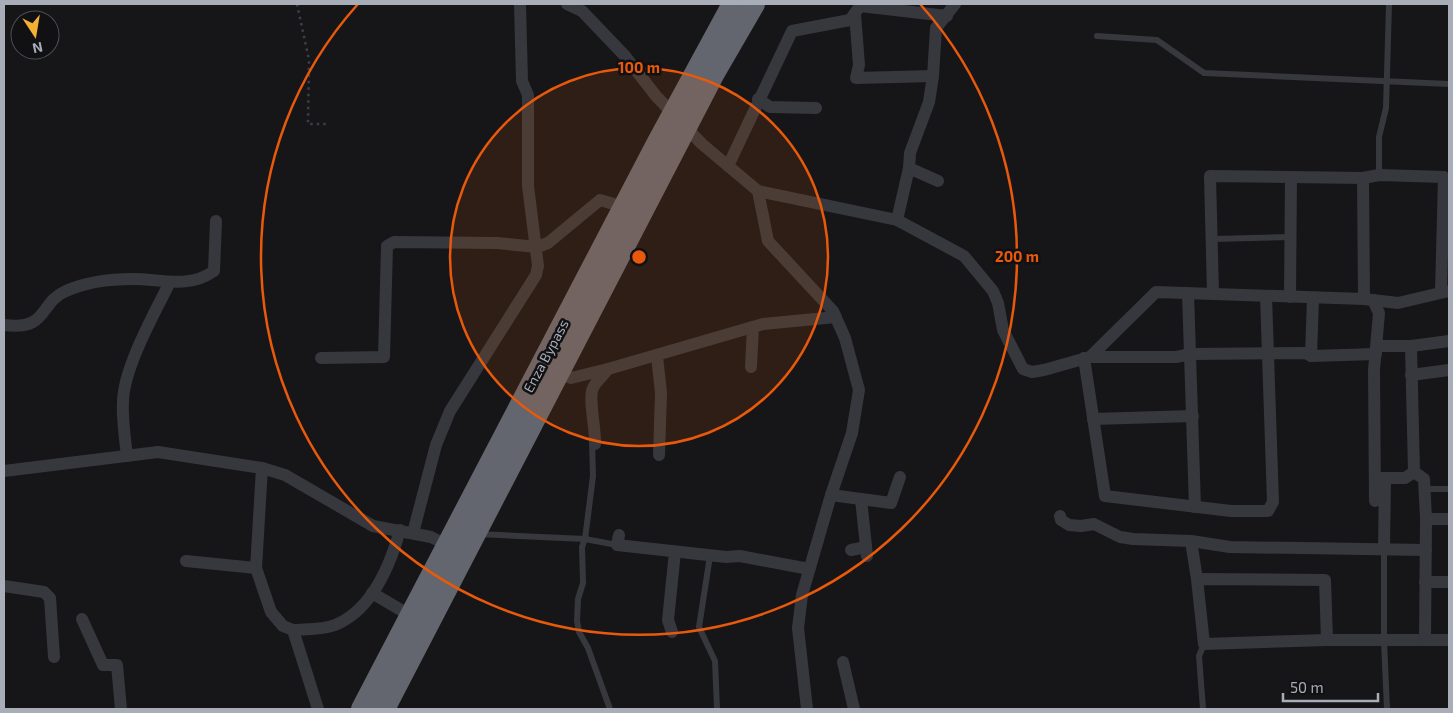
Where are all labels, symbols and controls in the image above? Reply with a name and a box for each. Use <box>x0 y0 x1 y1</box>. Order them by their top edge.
north arrow <box>10 10 60 60</box>
text: N <box>31 39 45 58</box>
text: 100 m <box>618 58 660 76</box>
text: 200 m <box>995 247 1039 265</box>
centre of rings <box>630 248 648 266</box>
street label: Enza Bypass <box>519 316 572 395</box>
scale bar <box>1283 670 1378 702</box>
text: 50 m <box>1290 678 1324 696</box>

